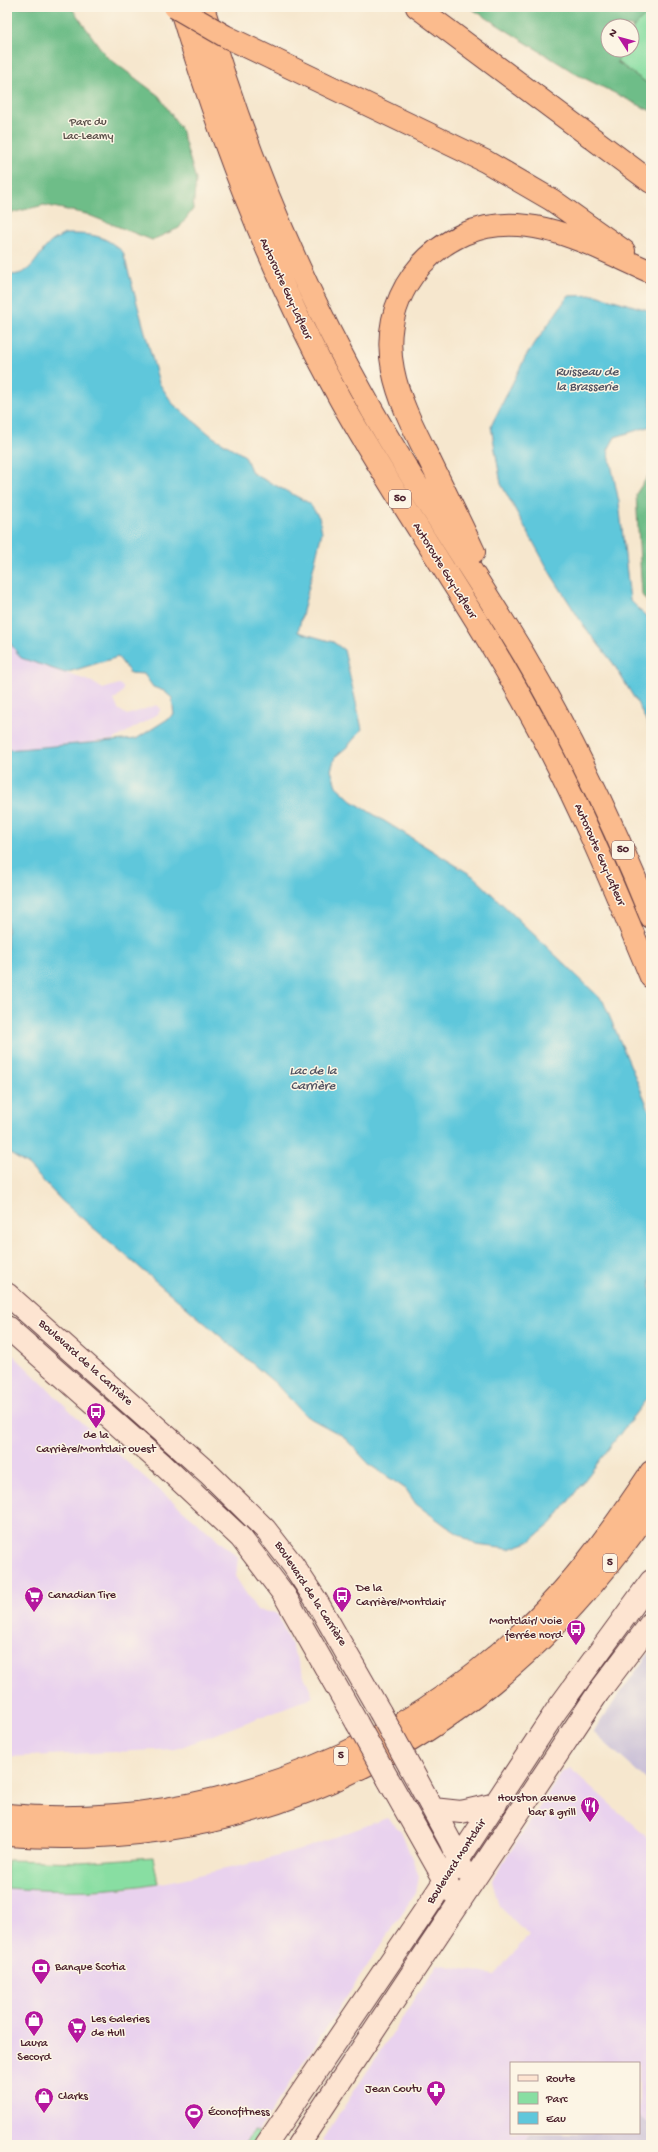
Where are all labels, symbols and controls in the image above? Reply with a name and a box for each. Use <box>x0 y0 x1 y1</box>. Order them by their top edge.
north arrow <box>600 18 640 58</box>
text: N <box>607 27 620 40</box>
park label: Parc du Lac-Leamy <box>63 116 113 144</box>
street label: Autoroute Guy-Lafleur <box>255 236 315 343</box>
water label: Ruisseau de la Brasserie <box>556 365 620 395</box>
road number: 50 <box>389 490 411 508</box>
street label: Autoroute Guy-Lafleur <box>409 521 480 623</box>
street label: Autoroute Guy-Lafleur <box>570 802 629 910</box>
road number: 50 <box>612 841 634 859</box>
water label: Lac de la Carrière <box>290 1064 337 1094</box>
street label: Boulevard de la Carrière <box>34 1316 136 1410</box>
bus stop icon: de la Carrière/Montclair ouest <box>85 1401 107 1429</box>
place label: de la Carrière/Montclair ouest <box>36 1429 157 1457</box>
street label: Boulevard de la Carrière <box>270 1538 350 1650</box>
road number: 5 <box>603 1554 617 1572</box>
place label: De la Carrière/Montclair <box>355 1582 447 1610</box>
supermarket icon: Canadian Tire <box>23 1585 45 1613</box>
bus stop icon: De la Carrière/Montclair <box>331 1585 353 1613</box>
place label: Canadian Tire <box>48 1589 117 1603</box>
place label: Montclair/ Voie ferrée nord <box>489 1615 563 1643</box>
bus stop icon: Montclair/ Voie ferrée nord <box>565 1618 587 1646</box>
road number: 5 <box>334 1747 348 1765</box>
place label: Houston avenue bar & grill <box>498 1792 577 1820</box>
restaurant icon: Houston avenue bar & grill <box>579 1795 601 1823</box>
street label: Boulevard Montclair <box>424 1816 491 1908</box>
bank icon: Banque Scotia <box>30 1957 52 1985</box>
place label: Banque Scotia <box>54 1961 126 1975</box>
shop icon: Laura Secord <box>23 2009 45 2037</box>
place label: Les Galeries de Hull <box>91 2013 150 2041</box>
supermarket icon: Les Galeries de Hull <box>66 2016 88 2044</box>
place label: Laura Secord <box>17 2037 52 2065</box>
legend <box>510 2062 640 2134</box>
text: Route <box>546 2073 576 2087</box>
pharmacy icon: Jean Coutu <box>425 2079 447 2107</box>
place label: Jean Coutu <box>365 2083 422 2097</box>
shop icon: Clarks <box>33 2086 55 2114</box>
place label: Clarks <box>58 2090 88 2104</box>
text: Parc <box>545 2093 569 2107</box>
sports icon: Éconofitness <box>183 2102 205 2130</box>
place label: Éconofitness <box>208 2106 270 2120</box>
text: Eau <box>546 2113 566 2127</box>

